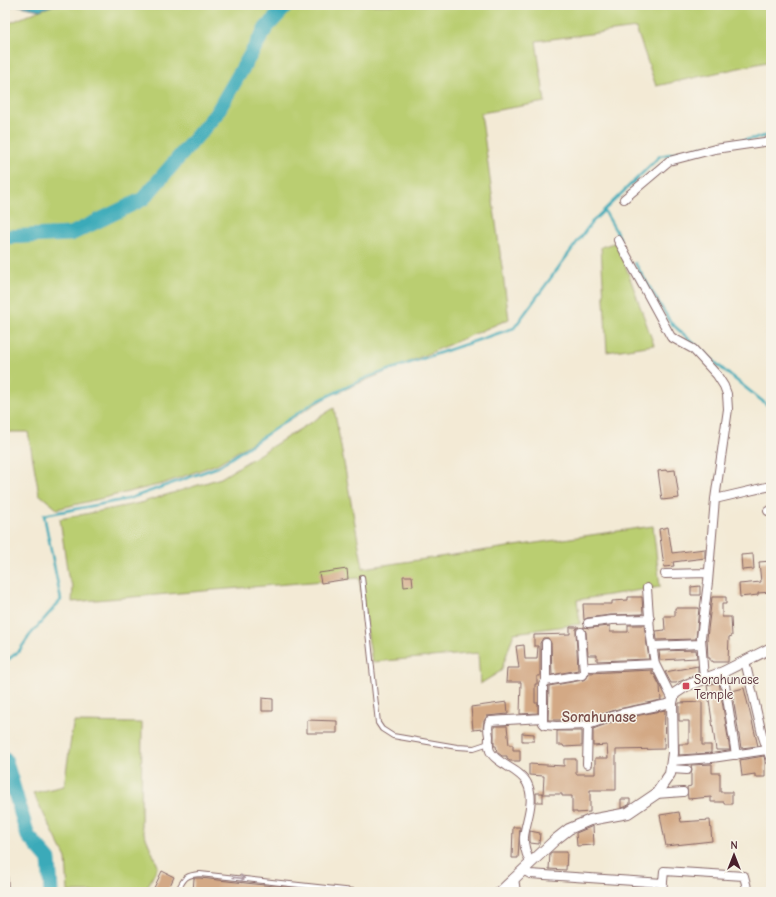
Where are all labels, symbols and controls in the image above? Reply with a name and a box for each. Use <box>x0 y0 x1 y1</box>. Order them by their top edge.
place label: Sorahunase Temple <box>694 672 760 702</box>
marker: Sorahunase Temple <box>681 681 691 691</box>
district label: Sorahunase <box>562 708 636 726</box>
north arrow <box>714 835 754 875</box>
text: N <box>730 839 738 852</box>
one-way arrow <box>232 874 245 882</box>

